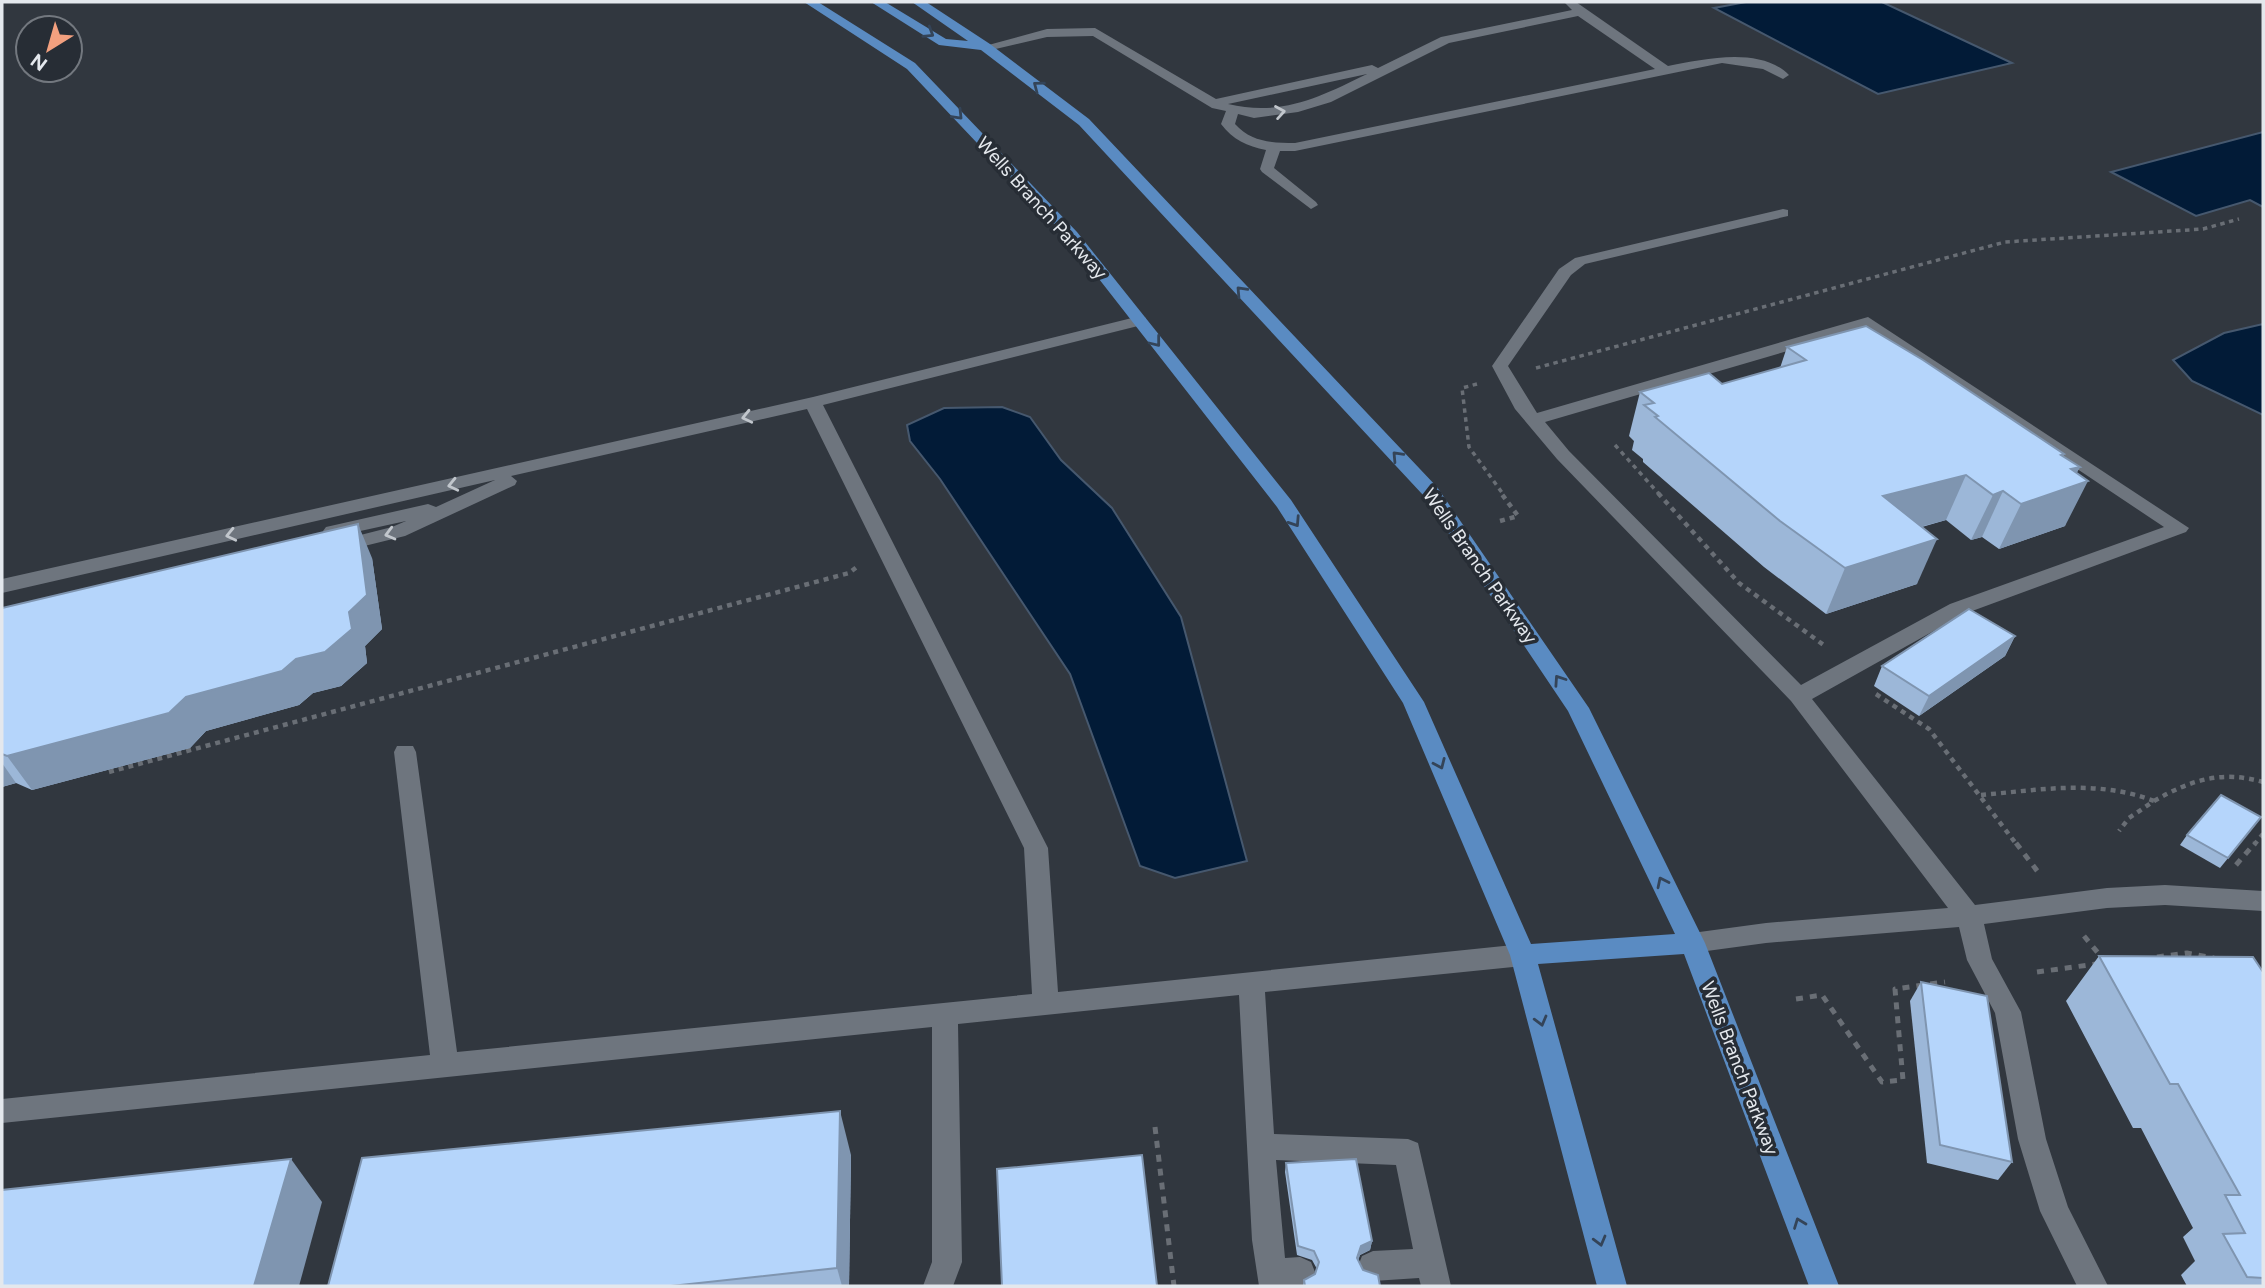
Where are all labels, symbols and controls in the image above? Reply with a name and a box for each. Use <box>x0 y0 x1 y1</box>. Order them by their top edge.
north arrow <box>14 14 84 84</box>
one-way arrow <box>922 24 935 37</box>
text: N <box>26 49 52 76</box>
one-way arrow <box>1033 82 1046 95</box>
one-way arrow <box>1274 105 1286 120</box>
one-way arrow <box>950 107 963 120</box>
street label: Wells Branch Parkway <box>972 132 1112 284</box>
one-way arrow <box>1237 286 1249 299</box>
one-way arrow <box>1148 334 1161 346</box>
one-way arrow <box>741 409 753 424</box>
one-way arrow <box>1393 451 1405 464</box>
one-way arrow <box>447 477 459 491</box>
street label: Wells Branch Parkway <box>1418 484 1542 648</box>
one-way arrow <box>1287 514 1300 527</box>
one-way arrow <box>384 525 396 540</box>
one-way arrow <box>225 526 237 541</box>
one-way arrow <box>1554 675 1567 688</box>
one-way arrow <box>1432 757 1446 769</box>
one-way arrow <box>1657 877 1671 889</box>
street label: Wells Branch Parkway <box>1696 978 1784 1158</box>
one-way arrow <box>1533 1015 1547 1027</box>
one-way arrow <box>1794 1217 1808 1229</box>
one-way arrow <box>1592 1235 1606 1247</box>

